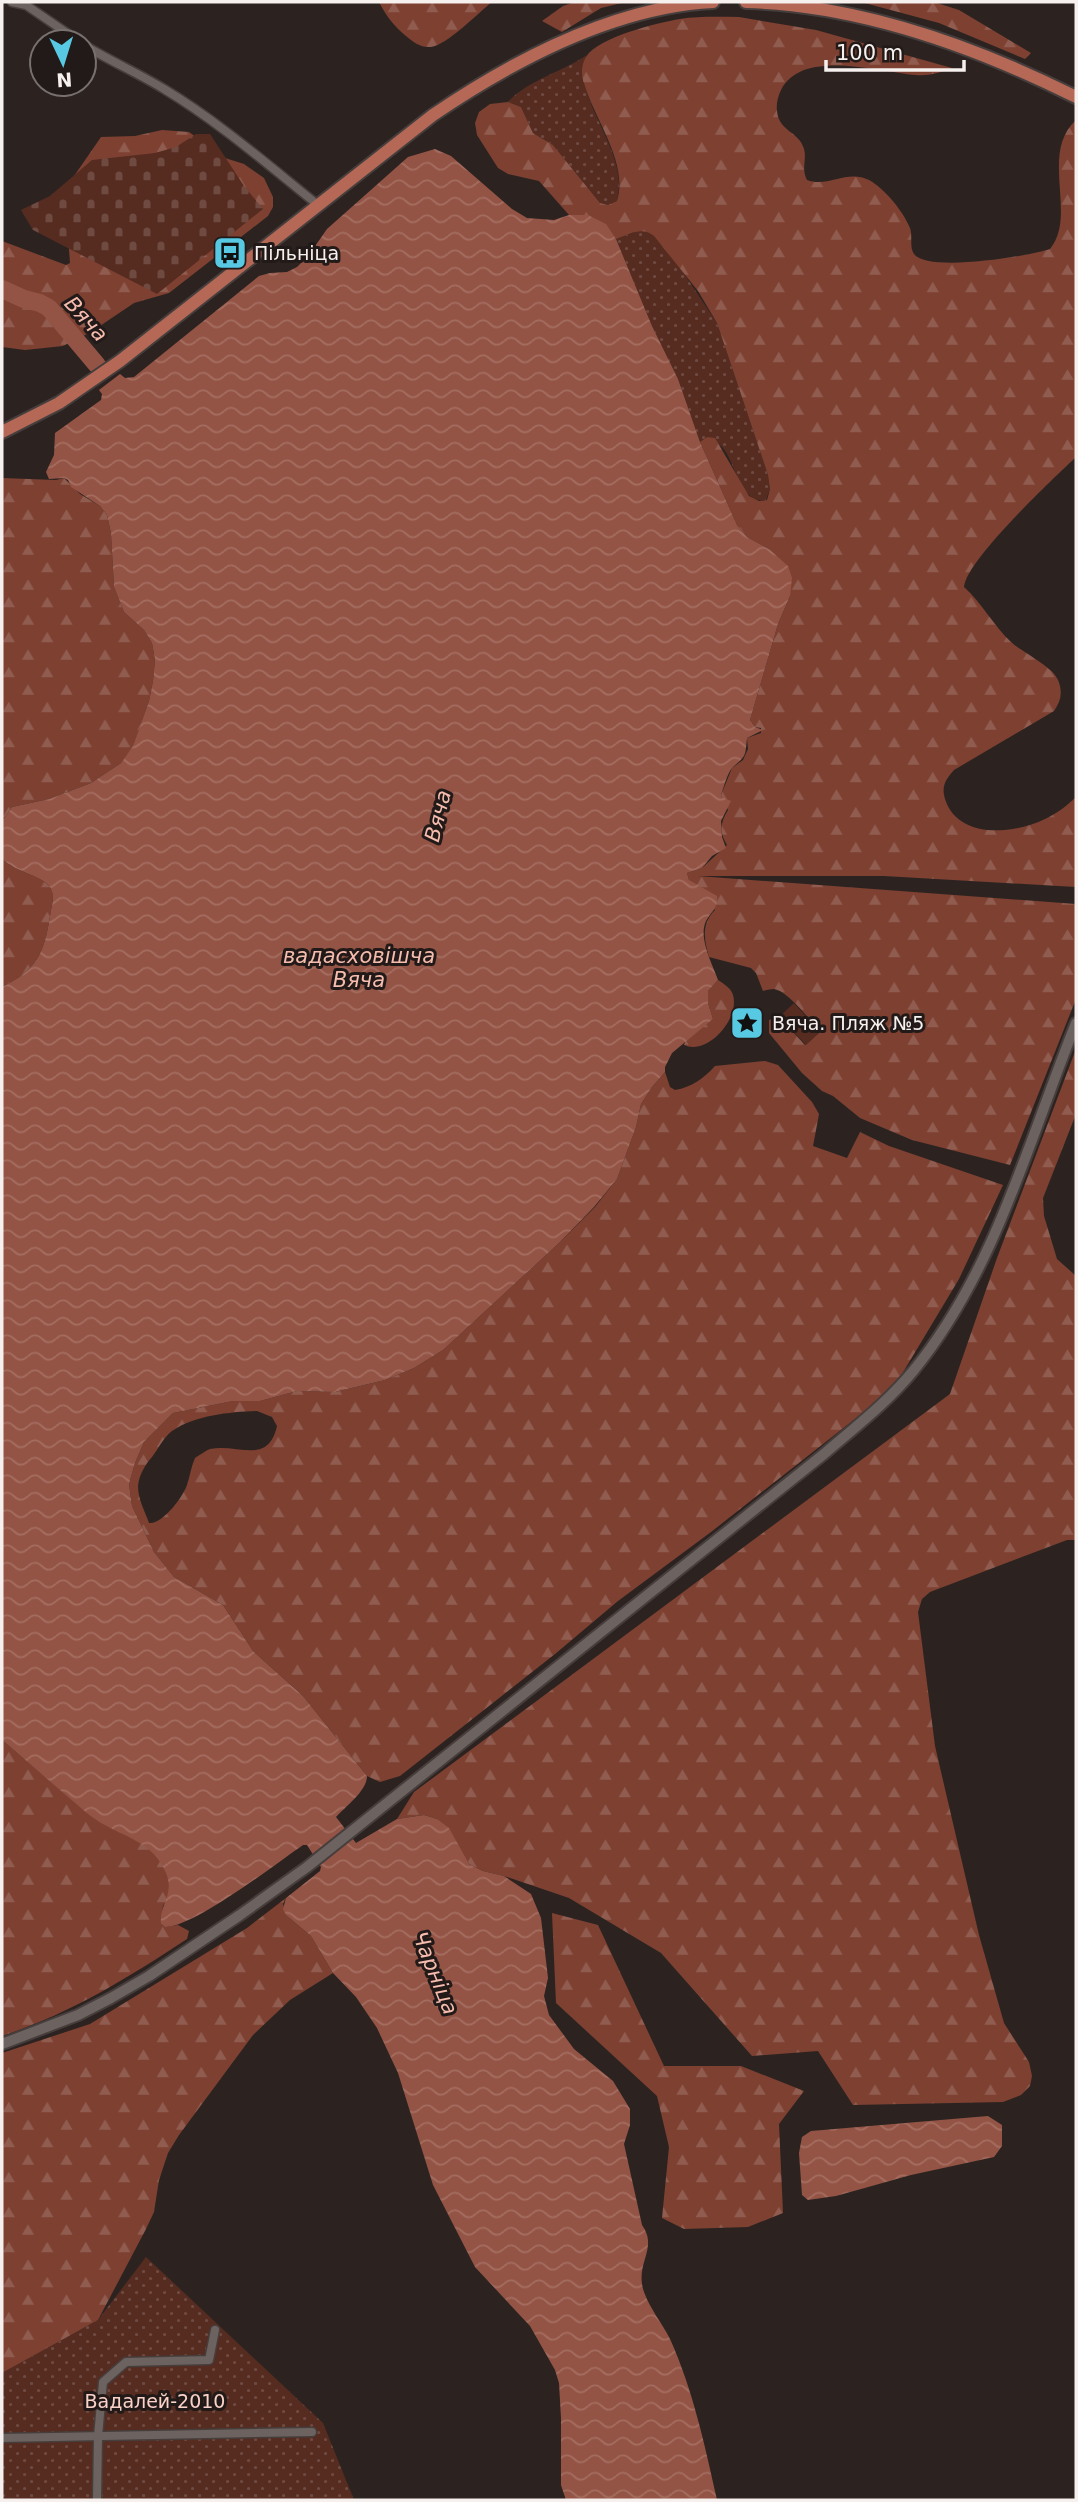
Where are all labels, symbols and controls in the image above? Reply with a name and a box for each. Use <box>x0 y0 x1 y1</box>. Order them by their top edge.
north arrow <box>28 28 98 98</box>
scale bar <box>826 28 964 72</box>
text: 100 m <box>836 41 903 65</box>
text: N <box>55 68 73 91</box>
bus stop icon: Пільніца <box>211 234 249 272</box>
place label: Пільніца <box>254 242 339 264</box>
water label: Вяча <box>60 292 112 346</box>
water label: Вяча <box>420 788 456 844</box>
water label: вадасховішча Вяча <box>283 944 435 992</box>
place icon: Вяча. Пляж №5 <box>728 1004 766 1042</box>
place label: Вяча. Пляж №5 <box>772 1012 924 1034</box>
water label: Чарніца <box>408 1928 462 2018</box>
park label: Вадалей-2010 <box>85 2390 225 2412</box>

